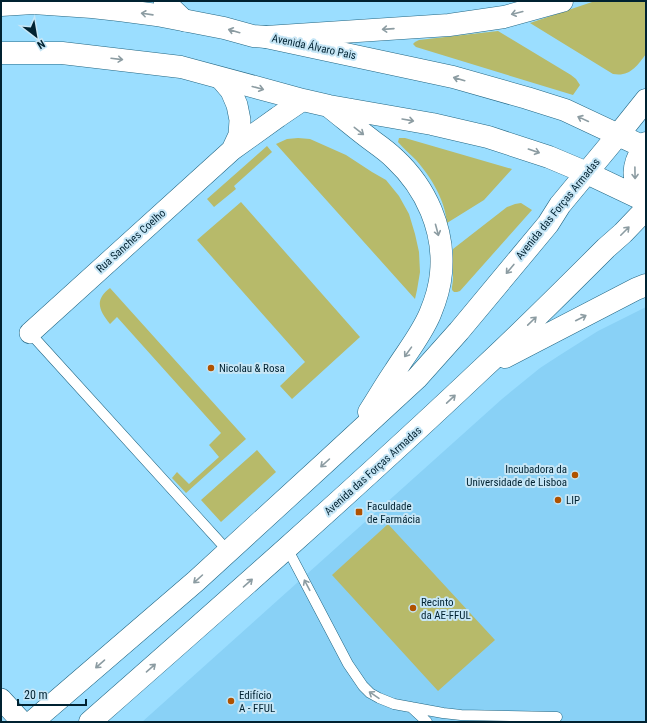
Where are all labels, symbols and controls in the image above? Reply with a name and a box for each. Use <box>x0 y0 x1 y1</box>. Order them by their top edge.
one-way arrow <box>141 10 154 18</box>
one-way arrow <box>511 10 524 18</box>
north arrow <box>16 16 56 56</box>
one-way arrow <box>382 26 395 33</box>
one-way arrow <box>228 27 241 34</box>
street label: Avenida Álvaro Pais <box>271 32 357 62</box>
text: N <box>34 37 47 52</box>
one-way arrow <box>111 55 124 63</box>
one-way arrow <box>453 75 466 82</box>
one-way arrow <box>251 85 264 92</box>
one-way arrow <box>577 115 589 122</box>
one-way arrow <box>402 116 415 124</box>
one-way arrow <box>354 126 365 135</box>
one-way arrow <box>528 148 540 156</box>
street label: Avenida das Forças Armadas <box>513 156 603 262</box>
one-way arrow <box>631 166 639 179</box>
street label: Rua Sanches Coelho <box>94 206 169 275</box>
one-way arrow <box>434 224 442 237</box>
one-way arrow <box>620 226 630 236</box>
one-way arrow <box>506 263 515 274</box>
one-way arrow <box>575 313 587 321</box>
one-way arrow <box>527 316 537 326</box>
one-way arrow <box>404 346 412 357</box>
place label: Nicolau & Rosa <box>219 362 285 375</box>
marker: Nicolau & Rosa <box>206 363 216 373</box>
one-way arrow <box>446 394 456 403</box>
street label: Avenida das Forças Armadas <box>322 424 424 518</box>
one-way arrow <box>320 459 330 468</box>
place label: Incubadora da Universidade de Lisboa <box>466 463 567 489</box>
marker: Incubadora da Universidade de Lisboa <box>570 470 580 480</box>
place label: LIP <box>566 494 580 507</box>
marker: LIP <box>553 495 563 505</box>
place label: Faculdade de Farmácia <box>367 500 420 526</box>
marker: Faculdade de Farmácia <box>354 507 364 517</box>
one-way arrow <box>193 574 203 583</box>
one-way arrow <box>243 578 254 587</box>
one-way arrow <box>302 580 310 592</box>
place label: Recinto da AE-FFUL <box>421 596 471 622</box>
marker: Recinto da AE-FFUL <box>408 603 418 613</box>
one-way arrow <box>95 659 105 668</box>
one-way arrow <box>146 664 156 673</box>
scale bar <box>18 681 86 707</box>
text: 20 m <box>24 688 48 702</box>
place label: Edifício A - FFUL <box>239 689 275 715</box>
one-way arrow <box>369 691 380 699</box>
marker: Edifício A - FFUL <box>226 696 236 706</box>

